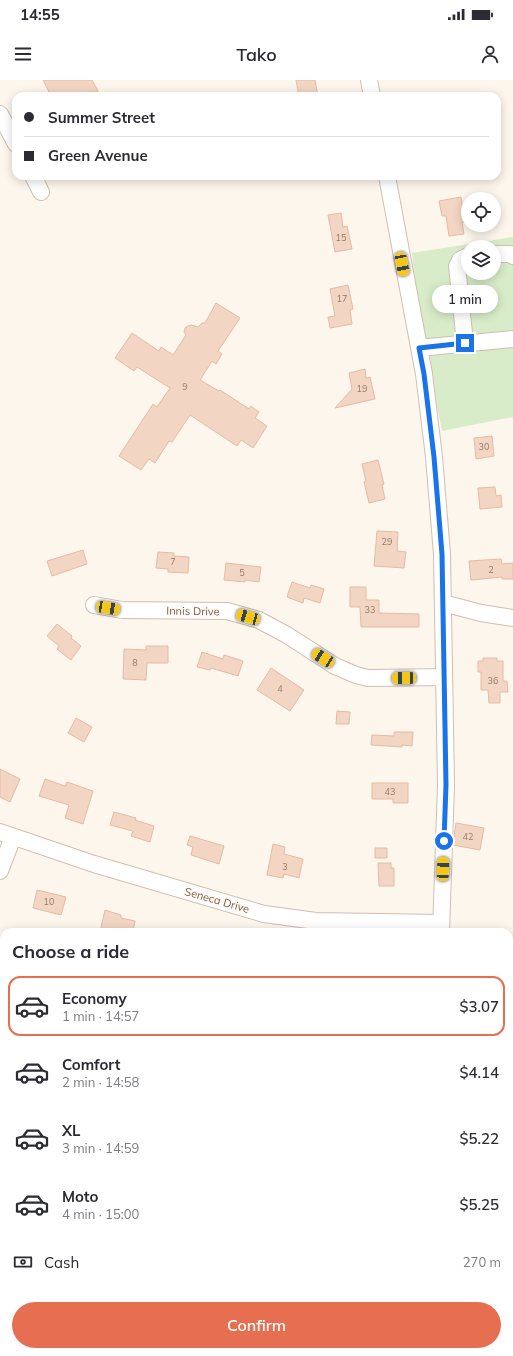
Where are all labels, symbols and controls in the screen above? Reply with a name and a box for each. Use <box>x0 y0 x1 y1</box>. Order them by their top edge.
text: 14:55 <box>20 5 60 24</box>
icon: menu <box>12 43 34 65</box>
text: Tako <box>236 43 277 66</box>
icon: person <box>479 43 501 65</box>
text: Summer Street <box>48 108 155 127</box>
text: Green Avenue <box>48 146 148 165</box>
map controls <box>461 192 501 280</box>
button: locate <box>461 192 501 232</box>
house number: 15 <box>336 232 347 243</box>
button: layers <box>461 240 501 280</box>
car <box>394 251 410 277</box>
callout: 1 min <box>432 285 498 313</box>
text: 1 min <box>448 291 482 307</box>
house number: 17 <box>337 293 347 304</box>
route end <box>456 334 474 352</box>
house number: 9 <box>182 381 188 392</box>
house number: 19 <box>357 383 367 394</box>
house number: 30 <box>479 441 489 452</box>
house number: 29 <box>382 536 392 547</box>
house number: 7 <box>170 556 176 567</box>
house number: 2 <box>488 564 494 575</box>
house number: 5 <box>239 567 245 578</box>
car <box>95 600 121 616</box>
street label: Innis Drive <box>166 604 220 618</box>
house number: 33 <box>365 604 375 615</box>
car <box>235 608 261 626</box>
car <box>310 647 336 669</box>
house number: 8 <box>132 657 138 668</box>
car <box>392 672 416 684</box>
house number: 36 <box>488 675 498 686</box>
house number: 4 <box>277 683 283 694</box>
house number: 43 <box>385 786 395 797</box>
house number: 42 <box>463 831 473 842</box>
route start <box>435 832 453 850</box>
car <box>437 857 449 881</box>
house number: 3 <box>282 861 288 872</box>
street label: Seneca Drive <box>183 884 251 916</box>
house number: 10 <box>44 896 54 907</box>
text: Choose a ride <box>12 940 129 963</box>
icon: car <box>14 988 50 1024</box>
text: Economy <box>62 989 127 1008</box>
text: $3.07 <box>459 997 499 1016</box>
text: 1 min · 14:57 <box>62 1008 139 1024</box>
icon: car <box>14 1054 50 1090</box>
text: Comfort <box>62 1055 120 1074</box>
text: $4.14 <box>459 1063 499 1082</box>
text: 2 min · 14:58 <box>62 1074 139 1090</box>
icon: car <box>14 1120 50 1156</box>
text: XL <box>62 1121 80 1140</box>
text: $5.22 <box>459 1129 499 1148</box>
text: 3 min · 14:59 <box>62 1140 139 1156</box>
icon: car <box>14 1186 50 1222</box>
text: Moto <box>62 1187 98 1206</box>
text: $5.25 <box>459 1195 499 1214</box>
text: 4 min · 15:00 <box>62 1206 139 1222</box>
icon: cash <box>12 1251 34 1273</box>
text: Cash <box>44 1253 79 1272</box>
text: 270 m <box>463 1254 501 1270</box>
button: Confirm <box>12 1302 501 1348</box>

